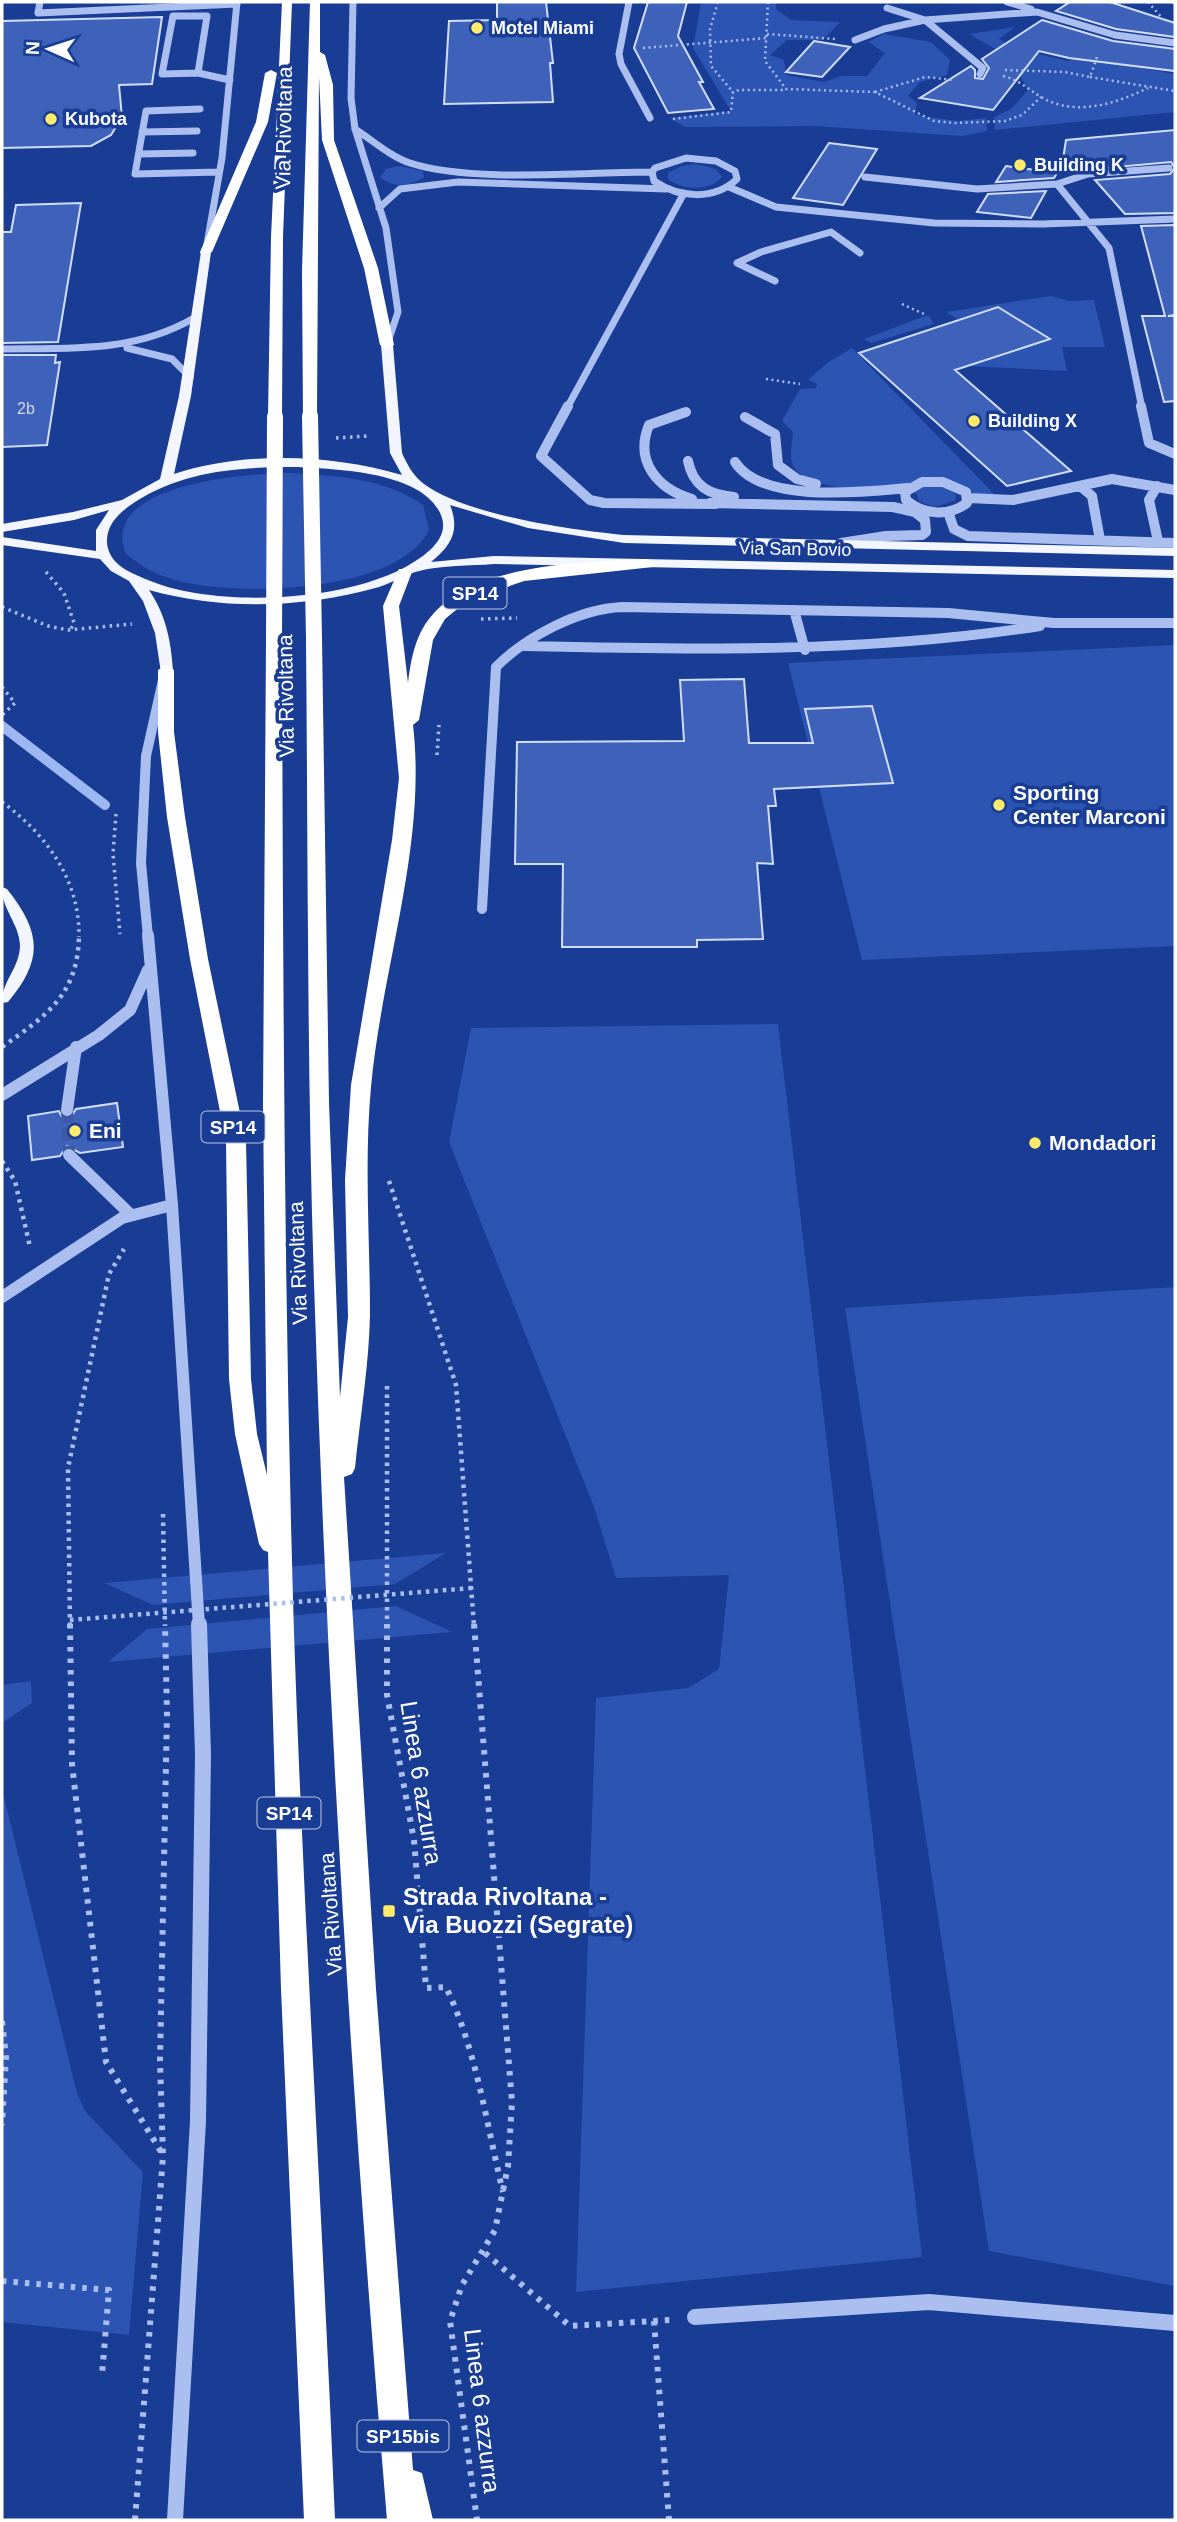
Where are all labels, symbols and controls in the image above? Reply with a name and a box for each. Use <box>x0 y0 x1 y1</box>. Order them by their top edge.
north arrow <box>14 14 84 84</box>
place label: Motel Miami <box>491 18 594 38</box>
marker: Motel Miami <box>469 20 485 36</box>
text: N <box>22 41 43 56</box>
street label: Via Rivoltana <box>271 66 296 190</box>
place label: Kubota <box>65 109 128 129</box>
marker: Kubota <box>43 111 59 127</box>
place label: Building K <box>1034 155 1124 175</box>
marker: Building K <box>1012 157 1028 173</box>
house number: 2b <box>17 400 35 417</box>
place label: Building X <box>988 411 1077 431</box>
marker: Building X <box>966 413 982 429</box>
street label: Via San Bovio <box>738 538 852 560</box>
road number: SP14 <box>444 578 506 608</box>
street label: Via Rivoltana <box>273 634 298 758</box>
place label: Sporting Center Marconi <box>1013 781 1166 828</box>
marker: Sporting Center Marconi <box>991 797 1007 813</box>
road number: SP14 <box>202 1112 264 1142</box>
place label: Eni <box>89 1119 122 1142</box>
marker: Eni <box>67 1123 83 1139</box>
place label: Mondadori <box>1049 1131 1156 1154</box>
marker: Mondadori <box>1027 1135 1043 1151</box>
street label: Via Rivoltana <box>284 1201 311 1325</box>
street label: Linea 6 azzurra <box>395 1699 448 1867</box>
road number: SP14 <box>258 1798 320 1828</box>
street label: Via Rivoltana <box>315 1851 346 1976</box>
place label: Strada Rivoltana - Via Buozzi (Segrate) <box>403 1883 633 1938</box>
marker: Strada Rivoltana - Via Buozzi (Segrate) <box>381 1903 397 1919</box>
street label: Linea 6 azzurra <box>459 2327 506 2495</box>
road number: SP15bis <box>358 2420 448 2452</box>

